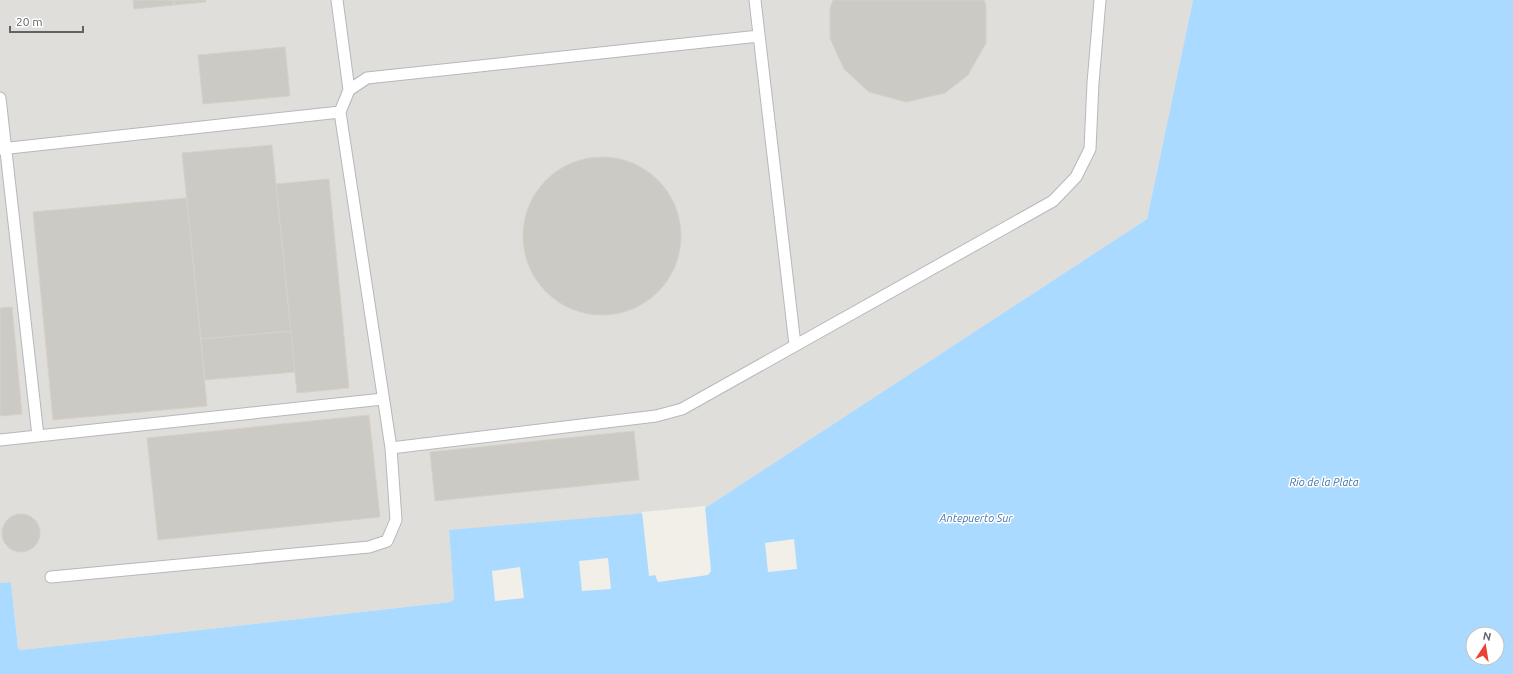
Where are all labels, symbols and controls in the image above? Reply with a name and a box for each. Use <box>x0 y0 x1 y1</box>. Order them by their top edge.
scale bar <box>10 8 83 34</box>
text: 20 m <box>16 15 43 28</box>
water label: Río de la Plata <box>1289 476 1359 488</box>
water label: Antepuerto Sur <box>938 512 1013 524</box>
north arrow <box>1465 626 1505 666</box>
text: N <box>1482 629 1492 643</box>

